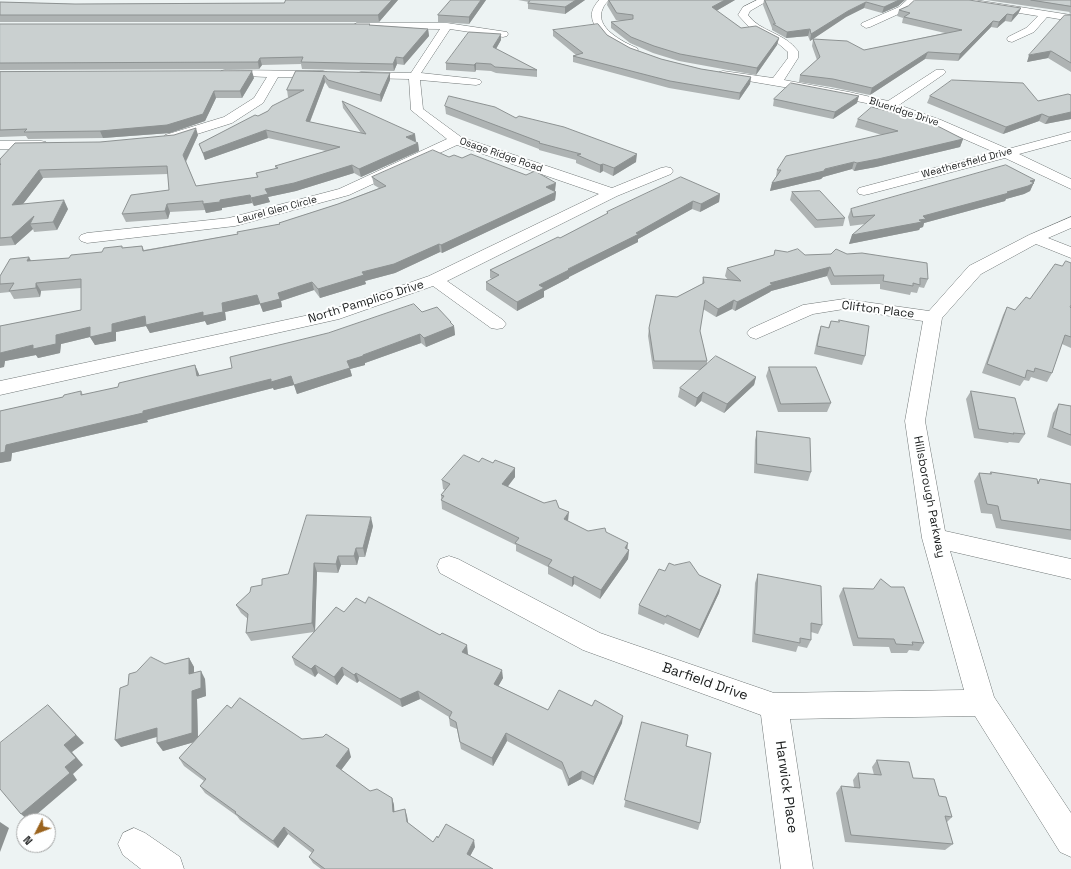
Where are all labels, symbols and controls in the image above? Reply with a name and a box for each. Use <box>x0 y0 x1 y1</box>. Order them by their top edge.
street label: Blueridge Drive <box>868 95 940 129</box>
street label: Osage Ridge Road <box>458 135 544 175</box>
street label: Weathersfield Drive <box>920 145 1014 181</box>
street label: Laurel Glen Circle <box>236 194 318 226</box>
street label: North Pamplico Drive <box>306 278 426 326</box>
street label: Clifton Place <box>841 298 915 322</box>
street label: Hillsborough Parkway <box>910 435 948 559</box>
street label: Barfield Drive <box>660 659 750 705</box>
street label: Harwick Place <box>771 740 801 834</box>
north arrow <box>16 813 56 853</box>
text: N <box>20 833 35 848</box>

